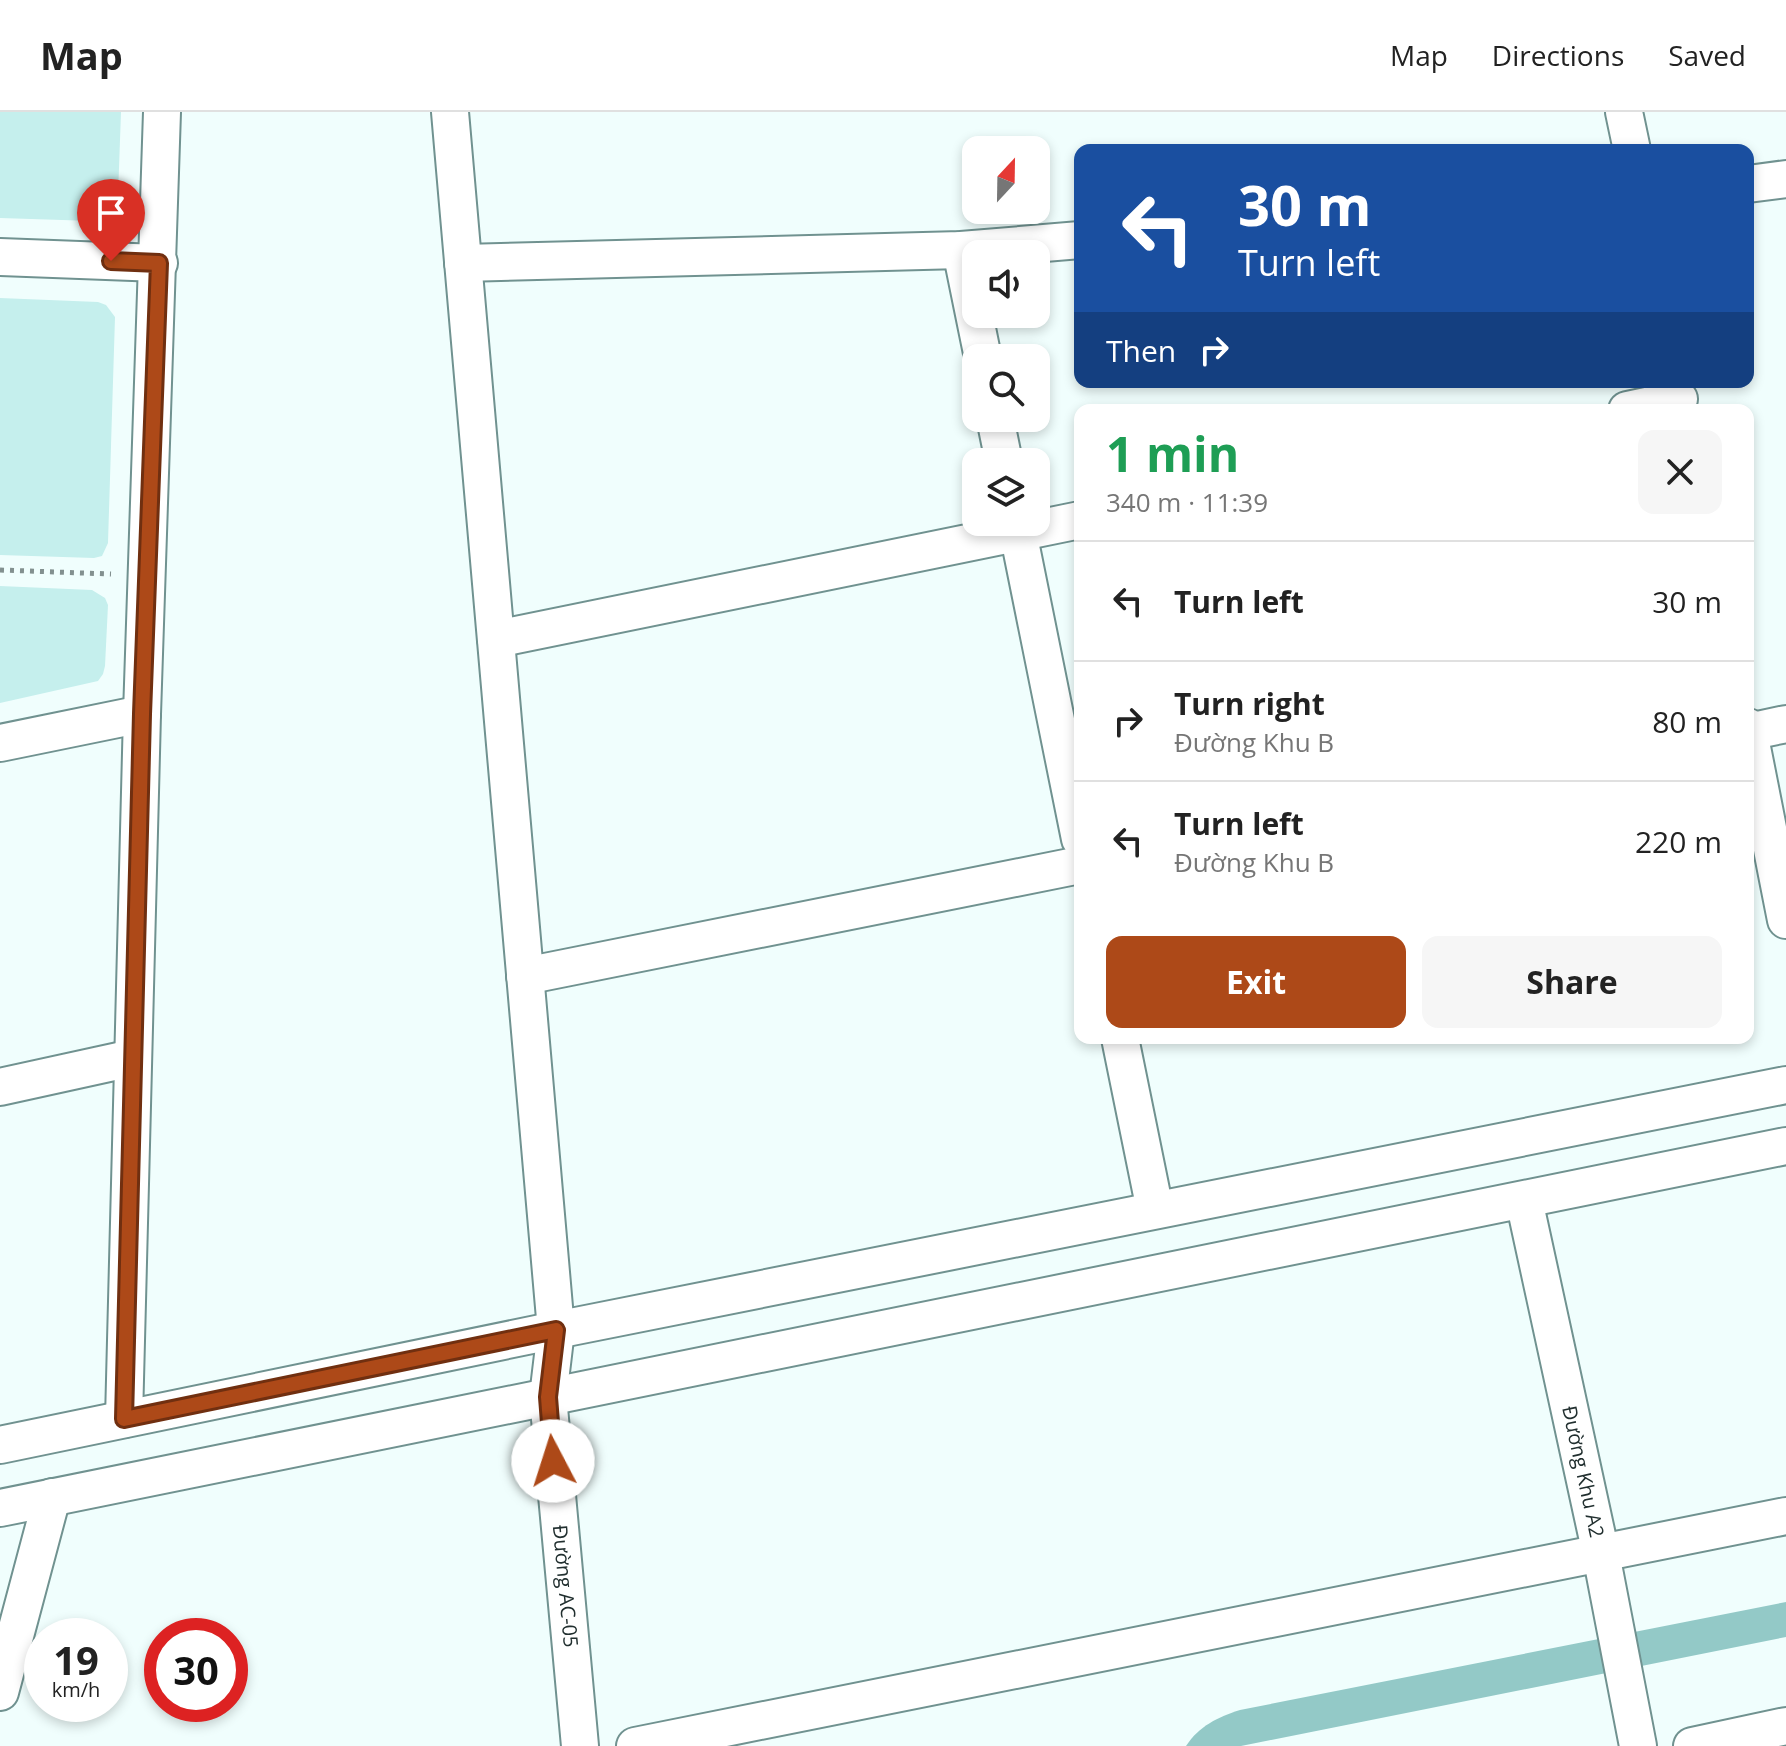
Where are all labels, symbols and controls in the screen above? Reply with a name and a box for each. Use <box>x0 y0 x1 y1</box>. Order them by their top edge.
text: Map <box>40 29 123 81</box>
text: Map <box>1390 36 1448 74</box>
text: Directions <box>1492 36 1624 74</box>
text: Saved <box>1668 36 1746 74</box>
north arrow <box>962 136 1050 224</box>
map controls <box>962 136 1050 536</box>
text: 30 m <box>1238 166 1372 242</box>
icon: left <box>1106 176 1210 280</box>
pin <box>77 179 145 261</box>
icon: arrive <box>89 191 133 235</box>
text: Turn left <box>1238 238 1380 287</box>
button: sound <box>962 240 1050 328</box>
icon: right <box>1192 328 1236 372</box>
text: Then <box>1106 330 1176 371</box>
button: search <box>962 344 1050 432</box>
text: 1 min <box>1106 421 1239 486</box>
button: close <box>1638 430 1722 514</box>
button: layers <box>962 448 1050 536</box>
text: 340 m · 11:39 <box>1106 484 1268 520</box>
icon: left <box>1106 579 1150 623</box>
text: Turn left <box>1174 581 1304 622</box>
text: 30 m <box>1652 581 1722 622</box>
text: Turn right <box>1174 683 1325 724</box>
icon: right <box>1106 699 1150 743</box>
text: 80 m <box>1652 701 1722 742</box>
text: Đường Khu B <box>1174 724 1334 760</box>
text: Turn left <box>1174 803 1304 844</box>
icon: left <box>1106 819 1150 863</box>
text: 220 m <box>1635 821 1722 862</box>
text: Đường Khu B <box>1174 844 1334 880</box>
button: Exit <box>1106 936 1406 1028</box>
button: Share <box>1422 936 1722 1028</box>
street label: Đường Khu A2 <box>1556 1403 1611 1540</box>
position arrow <box>511 1419 595 1503</box>
street label: Đường AC-05 <box>547 1524 585 1649</box>
speed limit sign: 30 <box>144 1618 248 1722</box>
text: 19 <box>53 1632 99 1687</box>
text: km/h <box>52 1676 100 1703</box>

